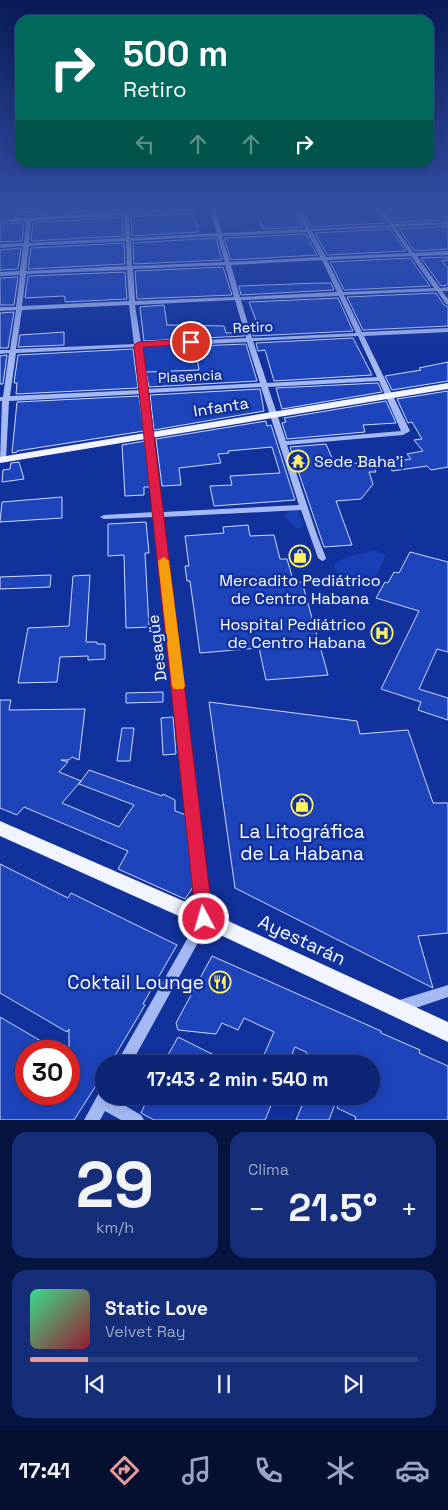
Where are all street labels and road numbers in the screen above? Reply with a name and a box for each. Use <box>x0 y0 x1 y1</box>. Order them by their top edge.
street label: Retiro <box>232 317 274 337</box>
street label: Plasencia <box>158 365 222 387</box>
street label: Infanta <box>192 392 250 422</box>
street label: Desagüe <box>142 613 172 683</box>
street label: Ayestarán <box>254 909 350 971</box>

